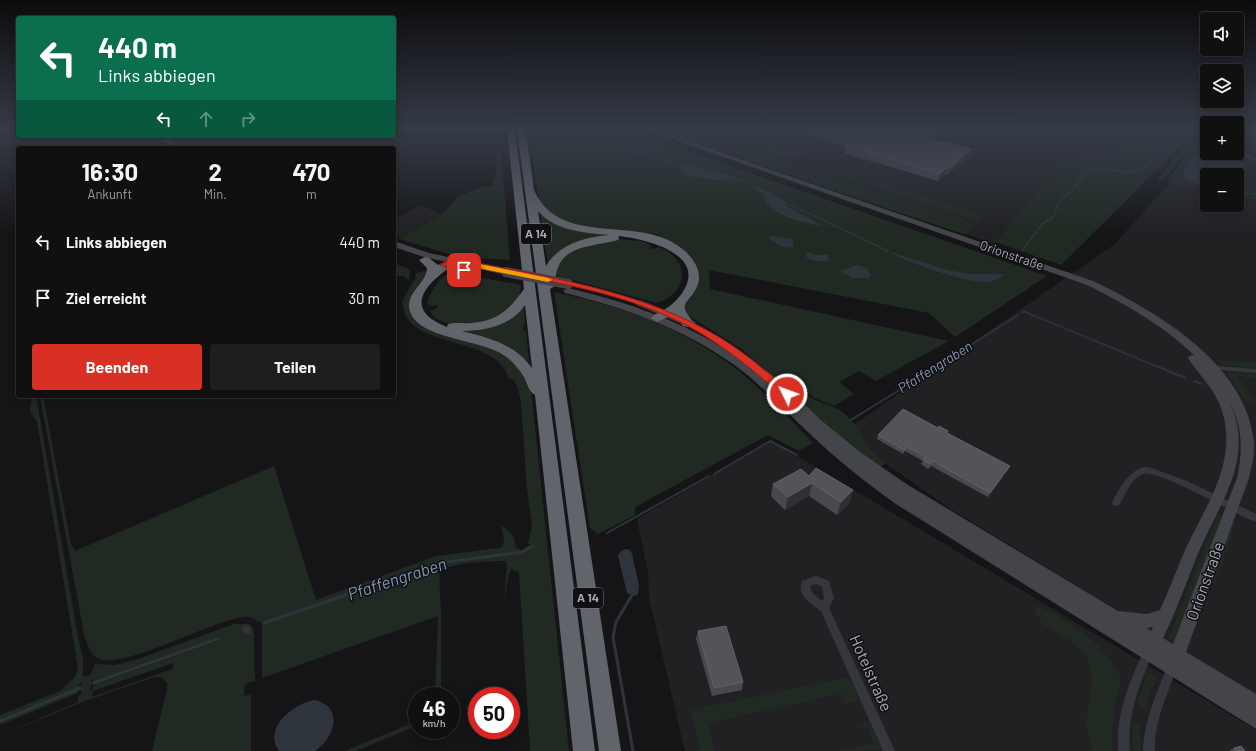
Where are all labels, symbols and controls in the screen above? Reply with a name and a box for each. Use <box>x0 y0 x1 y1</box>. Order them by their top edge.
map controls <box>1200 12 1244 212</box>
button: sound <box>1200 12 1244 56</box>
text: 440 m <box>98 30 177 64</box>
icon: left <box>32 32 84 84</box>
text: Links abbiegen <box>98 64 216 86</box>
button: layers <box>1200 64 1244 108</box>
icon: left <box>153 108 175 130</box>
icon: ahead <box>195 108 217 130</box>
icon: right <box>237 108 259 130</box>
button: + <box>1200 116 1244 160</box>
text: 16:30 <box>81 157 138 186</box>
text: 2 <box>208 157 222 186</box>
text: 470 <box>292 157 331 186</box>
button: − <box>1200 168 1244 212</box>
text: Ankunft <box>87 186 132 202</box>
text: Min. <box>204 186 227 202</box>
text: m <box>306 186 317 202</box>
road number: A 14 <box>521 224 551 244</box>
icon: left <box>32 231 54 253</box>
text: Links abbiegen <box>66 233 167 251</box>
text: 440 m <box>340 233 380 251</box>
street label: Orionstraße <box>978 237 1046 273</box>
pin <box>447 253 481 287</box>
icon: arrive <box>453 259 475 281</box>
icon: arrive <box>32 287 54 309</box>
text: Ziel erreicht <box>66 289 147 307</box>
text: 30 m <box>348 289 380 307</box>
water label: Pfaffengraben <box>894 337 975 396</box>
button: Beenden <box>32 344 202 390</box>
button: Teilen <box>210 344 380 390</box>
position arrow <box>766 373 808 415</box>
street label: Orionstraße <box>1182 539 1228 623</box>
water label: Pfaffengraben <box>345 553 449 603</box>
road number: A 14 <box>573 588 603 608</box>
street label: Hotelstraße <box>846 632 897 714</box>
speed limit sign: 50 <box>468 687 520 739</box>
text: 46 <box>423 696 445 720</box>
text: km/h <box>423 717 445 729</box>

